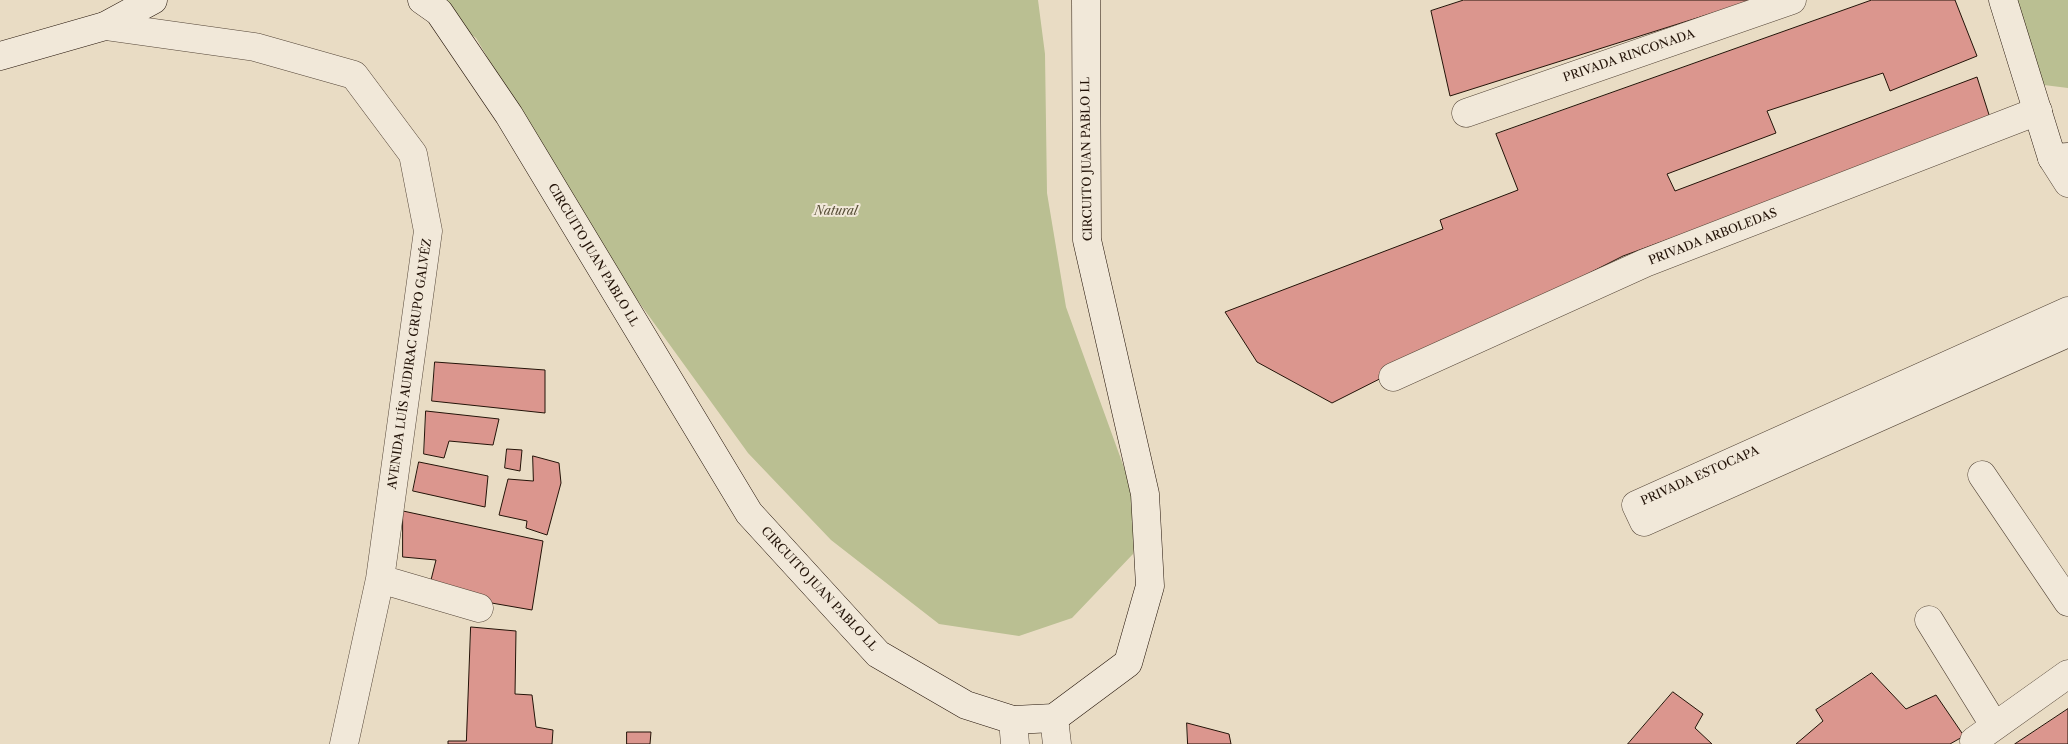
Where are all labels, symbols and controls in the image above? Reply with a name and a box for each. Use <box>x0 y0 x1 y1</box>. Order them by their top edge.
street label: PRIVADA RINCONADA <box>1561 27 1697 85</box>
street label: CIRCUITO JUAN PABLO LL <box>1078 77 1096 241</box>
street label: CIRCUITO JUAN PABLO LL <box>545 181 641 329</box>
park label: Natural <box>814 205 858 219</box>
street label: PRIVADA ARBOLEDAS <box>1647 206 1779 268</box>
street label: AVENIDA LUÍS AUDIRAC GRUPO GALVÉZ <box>385 238 435 490</box>
street label: PRIVADA ESTOCAPA <box>1639 443 1761 509</box>
street label: CIRCUITO JUAN PABLO LL <box>758 524 880 654</box>

